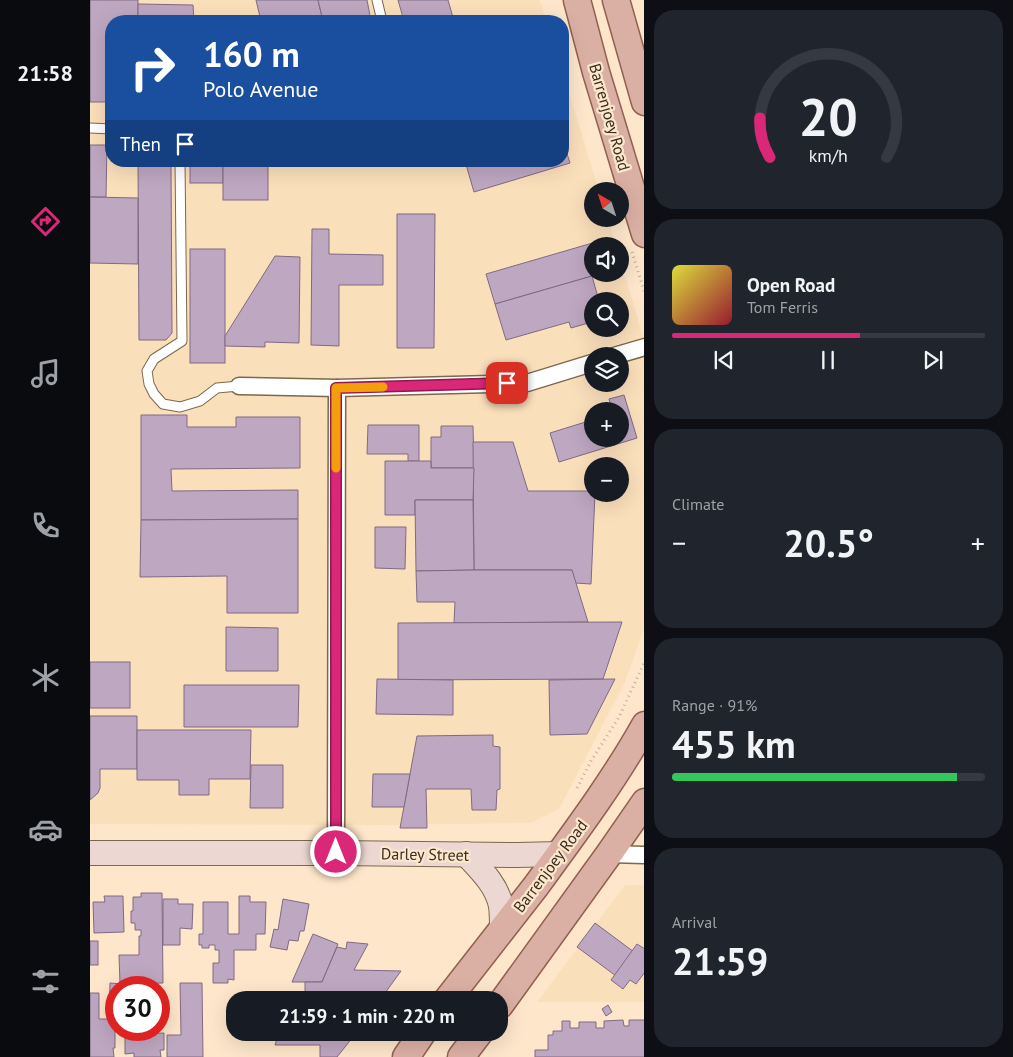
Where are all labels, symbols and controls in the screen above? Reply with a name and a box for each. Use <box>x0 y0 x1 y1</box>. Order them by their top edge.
text: 160 m <box>203 31 300 77</box>
icon: right <box>120 35 185 100</box>
text: 21:58 <box>17 59 73 87</box>
street label: Barrenjoey Road <box>585 61 635 173</box>
text: Polo Avenue <box>203 75 318 103</box>
text: 20 <box>799 83 858 150</box>
icon: arrive <box>171 130 199 158</box>
text: Then <box>120 132 161 156</box>
text: km/h <box>809 144 848 167</box>
north arrow <box>584 182 629 228</box>
map controls <box>584 182 629 502</box>
icon: directions <box>28 204 63 239</box>
button: sound <box>584 237 629 282</box>
text: Open Road <box>747 273 835 297</box>
button: search <box>584 292 629 337</box>
text: Tom Ferris <box>747 297 818 317</box>
icon: previous <box>710 346 738 374</box>
icon: pause <box>814 346 842 374</box>
icon: next <box>919 346 947 374</box>
button: layers <box>584 347 629 392</box>
icon: music <box>28 356 63 391</box>
pin <box>486 362 528 404</box>
icon: arrive <box>493 369 521 397</box>
button: + <box>584 402 629 447</box>
button: − <box>584 457 629 502</box>
text: Climate <box>672 494 724 514</box>
icon: phone <box>28 508 63 543</box>
text: 20.5° <box>783 518 874 567</box>
text: − <box>672 524 686 561</box>
text: + <box>971 524 985 561</box>
icon: climate <box>28 660 63 695</box>
text: Range · 91% <box>672 695 757 715</box>
text: 455 km <box>672 719 796 768</box>
icon: car <box>28 812 63 847</box>
street label: Barrenjoey Road <box>509 816 591 916</box>
position arrow <box>309 825 361 877</box>
street label: Darley Street <box>381 843 470 865</box>
text: Arrival <box>672 912 717 932</box>
text: 21:59 <box>672 936 768 985</box>
icon: filters <box>28 964 63 999</box>
speed limit sign: 30 <box>105 976 170 1041</box>
text: 21:59 · 1 min · 220 m <box>279 1004 455 1028</box>

